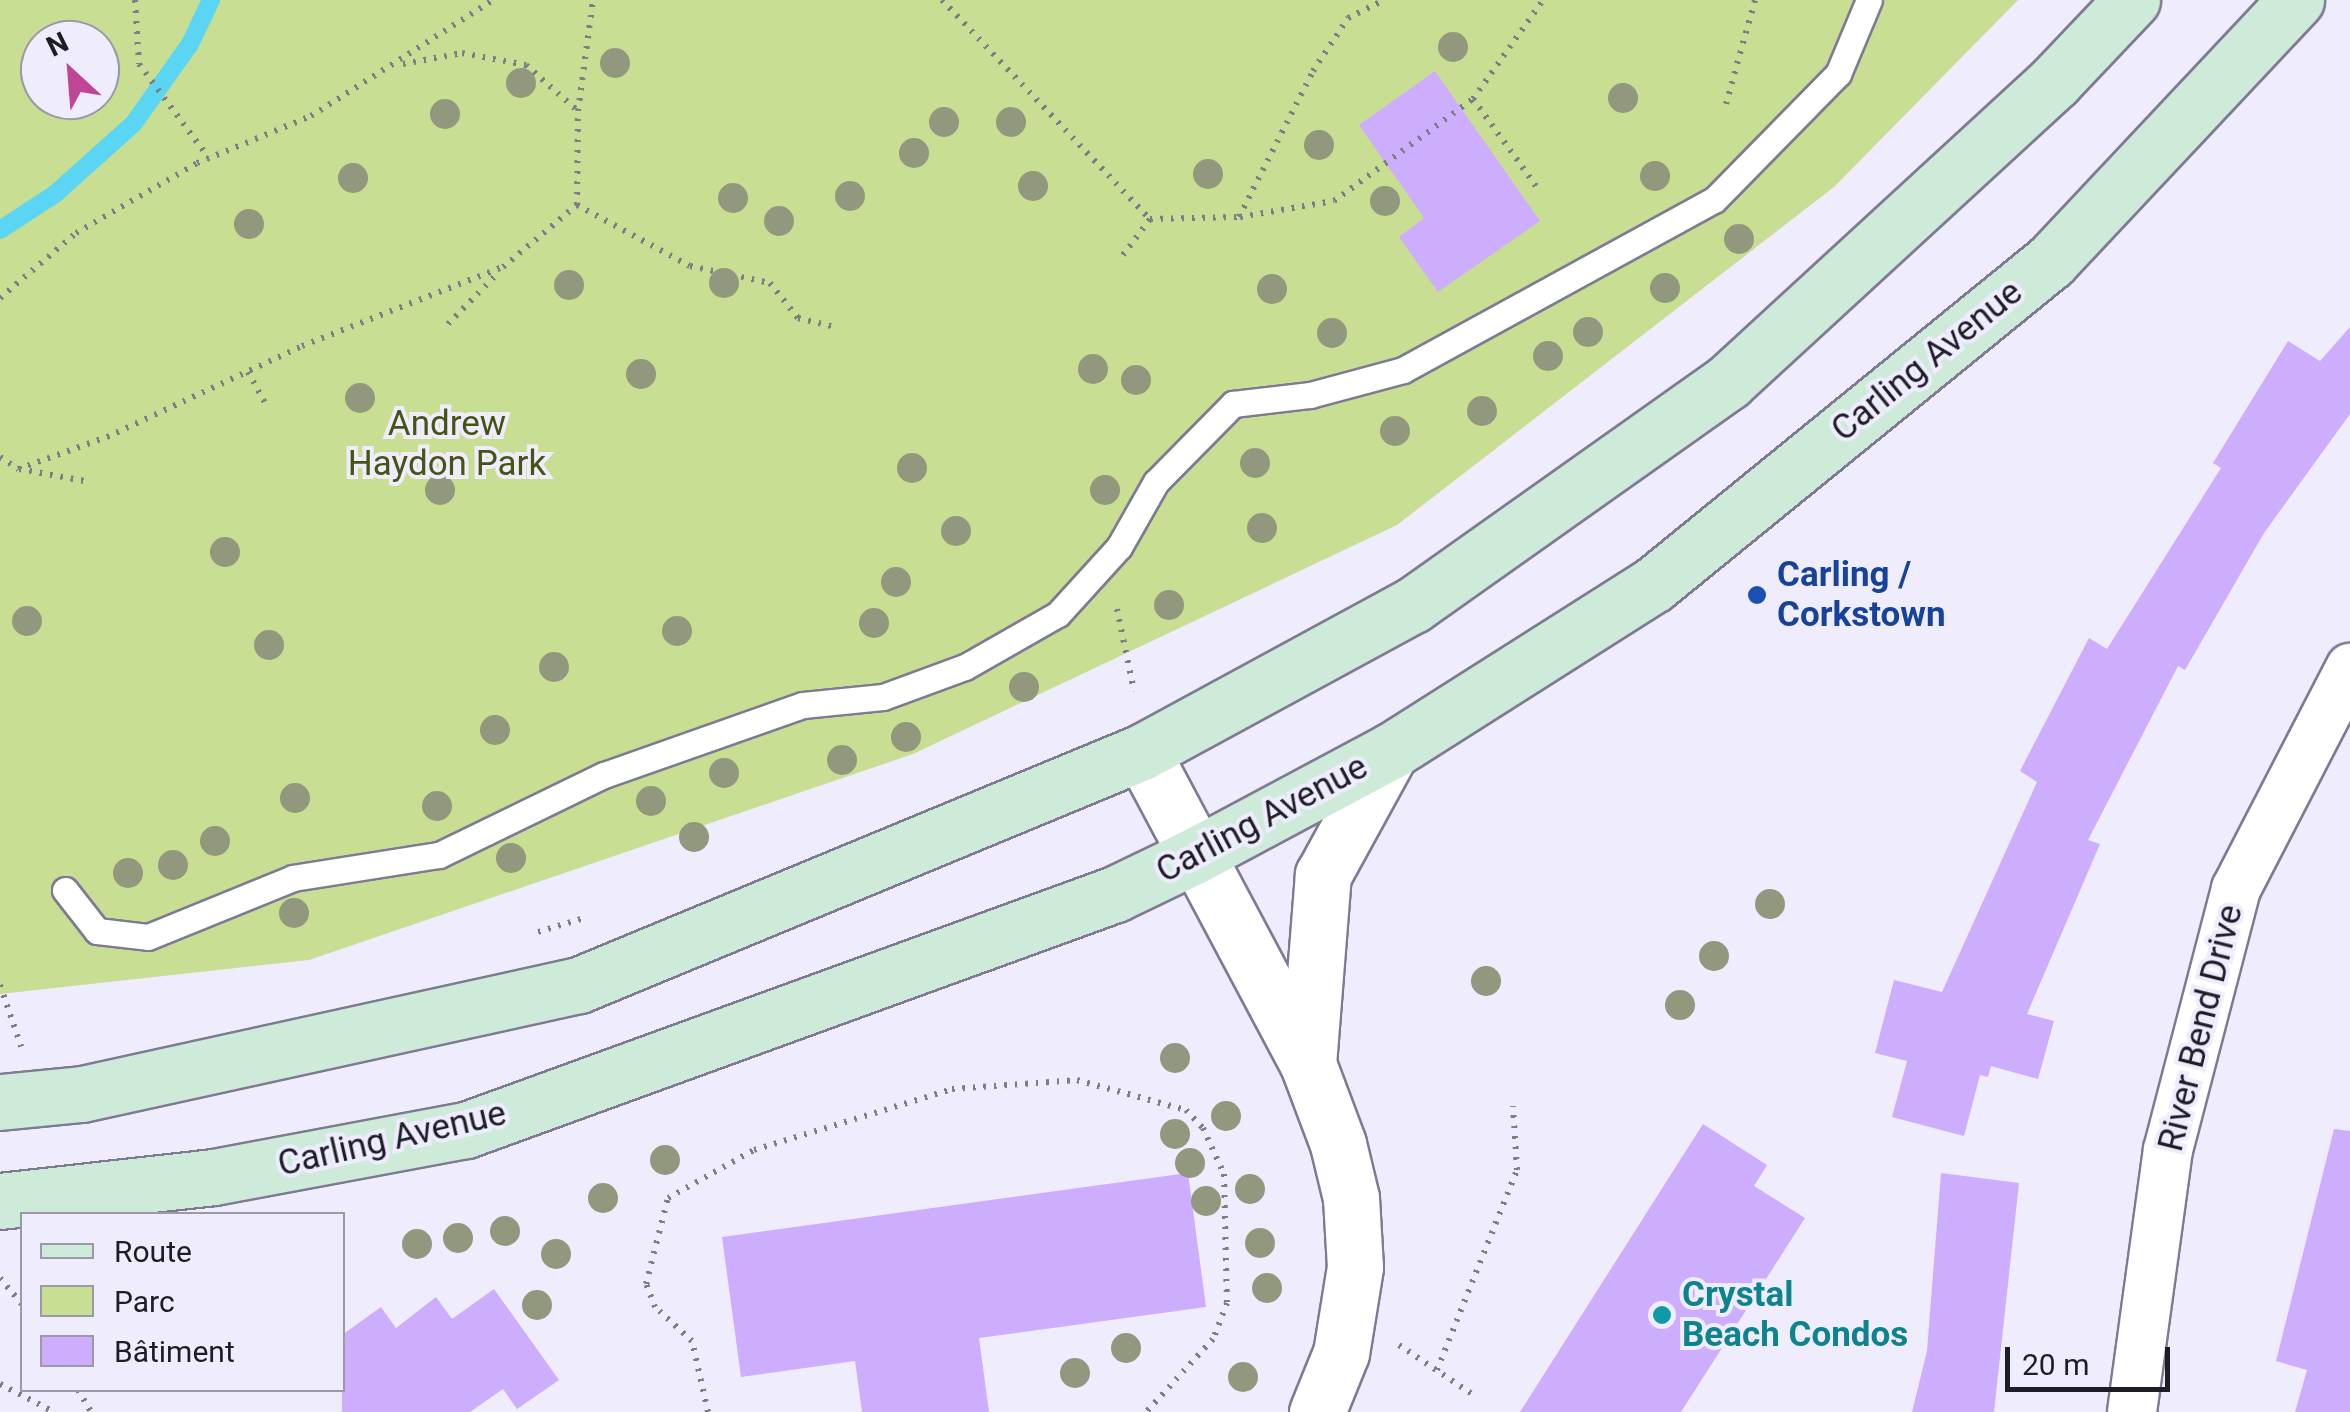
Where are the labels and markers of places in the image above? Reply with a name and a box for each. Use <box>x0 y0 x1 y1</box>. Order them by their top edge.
place label: Carling / Corkstown <box>1777 554 1946 636</box>
marker: Carling / Corkstown <box>1746 584 1768 606</box>
place label: Crystal Beach Condos <box>1682 1274 1908 1356</box>
marker: Crystal Beach Condos <box>1651 1304 1673 1326</box>

